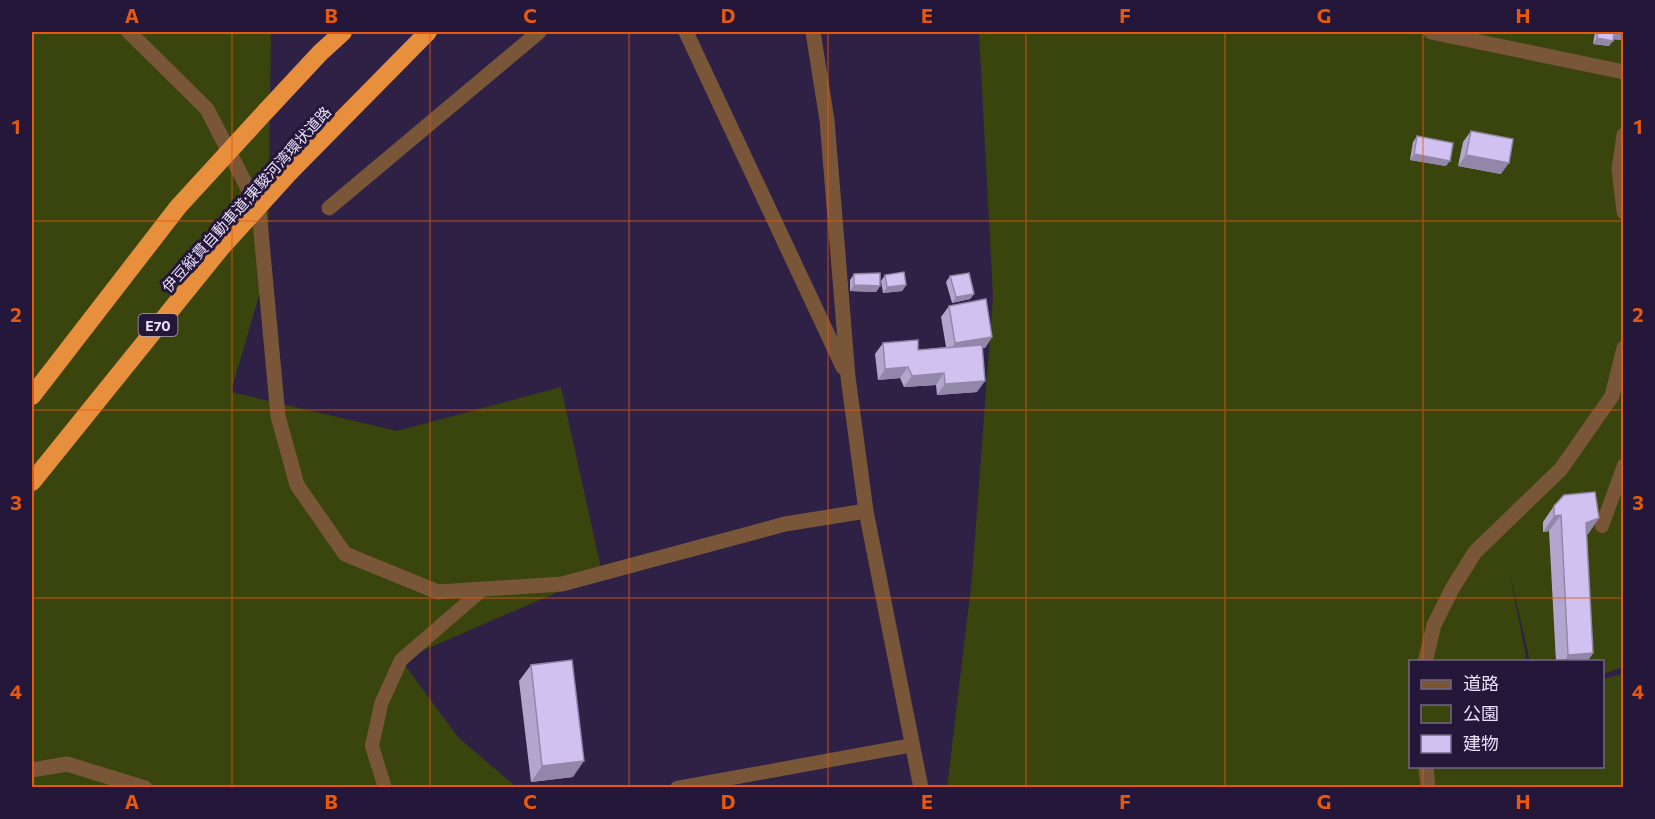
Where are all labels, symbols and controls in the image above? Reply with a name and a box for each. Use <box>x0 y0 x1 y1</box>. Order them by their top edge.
text: A <box>125 3 139 27</box>
text: B <box>324 3 338 27</box>
text: C <box>523 3 537 27</box>
text: D <box>721 3 735 27</box>
text: E <box>921 3 933 27</box>
text: F <box>1119 3 1131 27</box>
text: G <box>1317 3 1331 27</box>
text: H <box>1516 3 1531 27</box>
street label: 伊豆縦貫自動車道;東駿河湾環状道路 <box>158 102 334 296</box>
text: 1 <box>11 114 21 138</box>
text: 1 <box>1633 114 1643 138</box>
text: 2 <box>10 302 22 326</box>
text: 2 <box>1632 302 1644 326</box>
road number: E70 <box>138 314 178 336</box>
text: 3 <box>10 490 22 514</box>
text: 3 <box>1632 490 1644 514</box>
legend <box>1409 660 1604 768</box>
text: 道路 <box>1463 672 1499 694</box>
text: 4 <box>10 679 22 703</box>
text: 4 <box>1632 679 1644 703</box>
text: 公園 <box>1463 702 1499 724</box>
text: 建物 <box>1463 732 1499 754</box>
text: A <box>125 789 139 813</box>
text: B <box>324 789 338 813</box>
text: C <box>523 789 537 813</box>
text: D <box>721 789 735 813</box>
text: E <box>921 789 933 813</box>
text: F <box>1119 789 1131 813</box>
text: G <box>1317 789 1331 813</box>
text: H <box>1516 789 1531 813</box>

